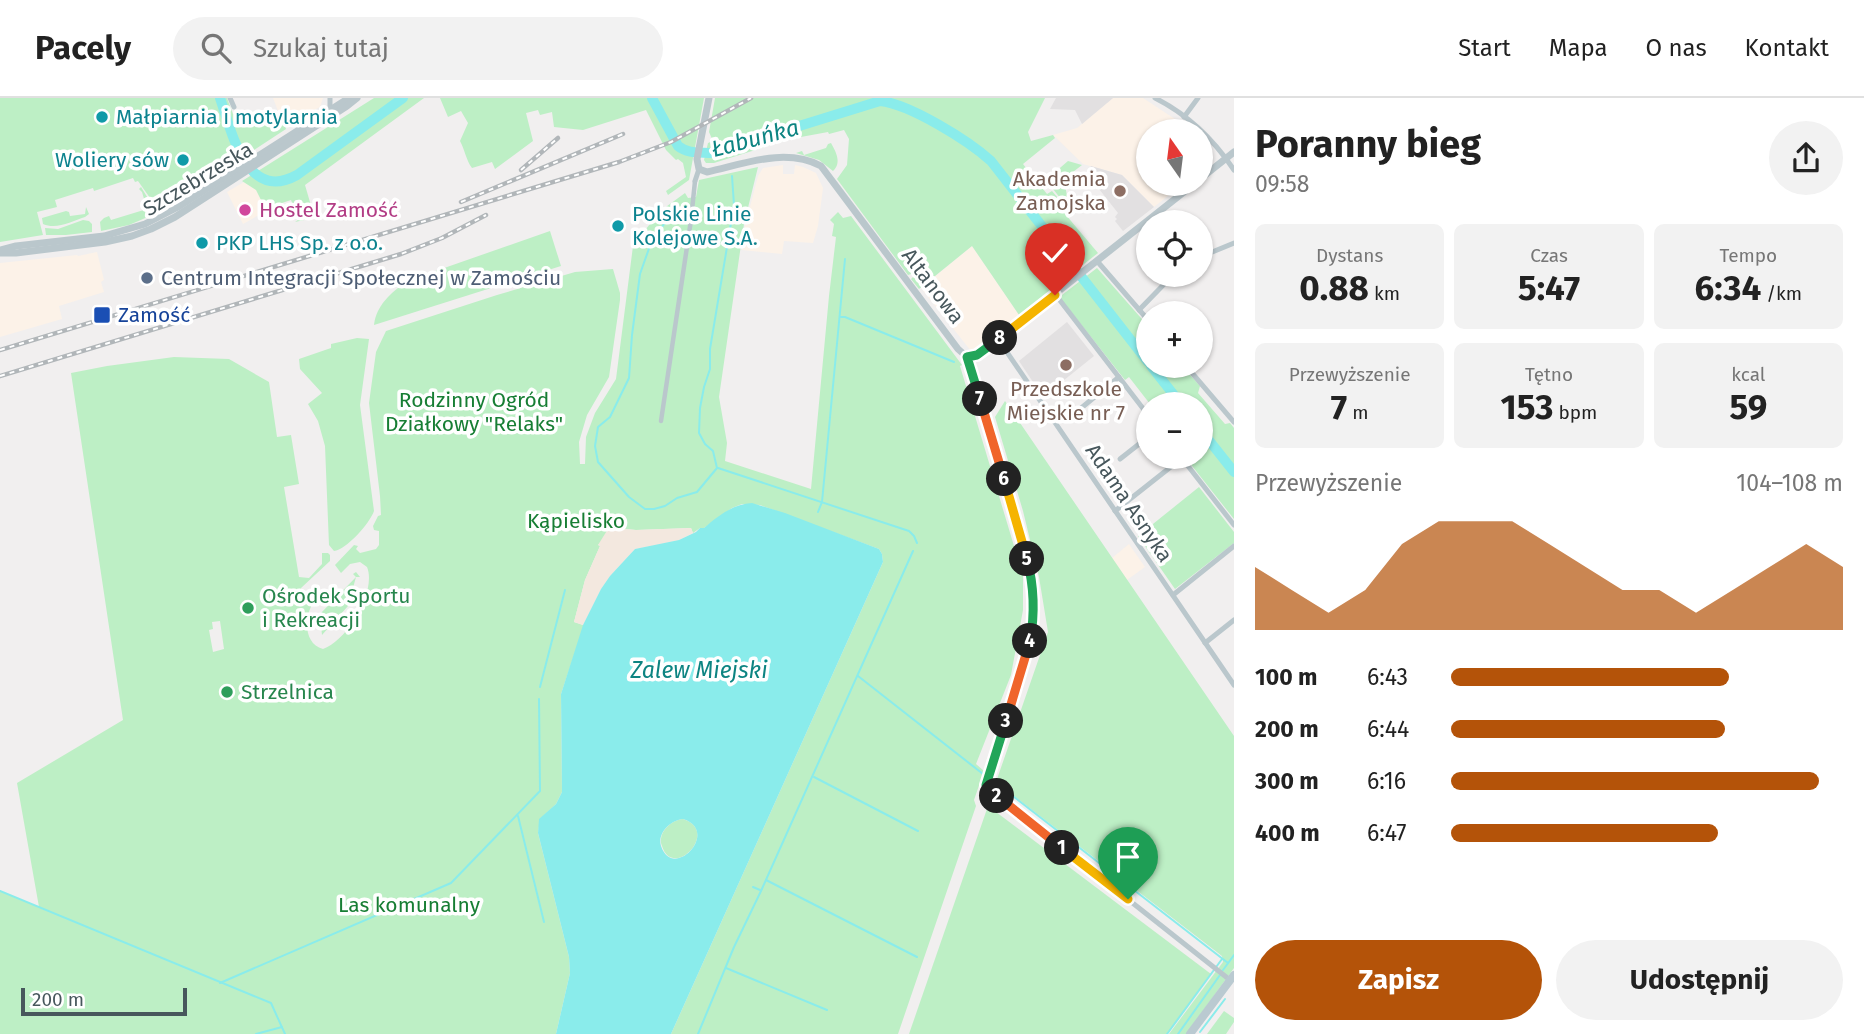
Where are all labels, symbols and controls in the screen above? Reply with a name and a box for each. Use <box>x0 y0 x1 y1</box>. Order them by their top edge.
search box <box>173 17 663 80</box>
text: Pacely <box>35 28 131 68</box>
icon: search <box>197 29 235 67</box>
text: Szukaj tutaj <box>253 33 389 64</box>
text: Start <box>1458 34 1511 62</box>
text: Mapa <box>1549 34 1608 62</box>
text: O nas <box>1646 34 1707 62</box>
text: Kontakt <box>1745 34 1829 62</box>
place label: Małpiarnia i motylarnia <box>116 104 338 130</box>
marker: Małpiarnia i motylarnia <box>94 109 110 125</box>
water label: Łabuńka <box>708 113 802 163</box>
north arrow <box>1136 119 1213 196</box>
map controls <box>1136 119 1213 469</box>
text: Poranny bieg <box>1255 121 1481 167</box>
button: share <box>1769 121 1843 195</box>
street label: Szczebrzeska <box>138 136 258 222</box>
place label: Woliery sów <box>55 147 169 173</box>
marker: Woliery sów <box>175 152 191 168</box>
place label: Akademia Zamojska <box>1013 166 1106 216</box>
text: 09:58 <box>1255 170 1310 198</box>
marker: Akademia Zamojska <box>1112 183 1128 199</box>
place label: Hostel Zamość <box>259 197 398 223</box>
place label: Polskie Linie Kolejowe S.A. <box>632 201 758 251</box>
marker: Hostel Zamość <box>237 202 253 218</box>
button: locate <box>1136 210 1213 287</box>
marker: Polskie Linie Kolejowe S.A. <box>610 218 626 234</box>
pin <box>1025 223 1085 295</box>
place label: PKP LHS Sp. z o.o. <box>216 230 383 256</box>
icon: check <box>1036 234 1074 272</box>
marker: PKP LHS Sp. z o.o. <box>194 235 210 251</box>
street label: Altanowa <box>896 243 970 329</box>
text: Dystans <box>1316 244 1383 267</box>
text: Czas <box>1530 244 1568 267</box>
text: Tempo <box>1719 244 1777 267</box>
place label: Centrum Integracji Społecznej w Zamościu <box>161 265 561 291</box>
text: 0.88 <box>1299 267 1369 309</box>
text: 5:47 <box>1518 267 1580 309</box>
text: 6:34 <box>1695 267 1761 309</box>
marker: Centrum Integracji Społecznej w Zamościu <box>139 270 155 286</box>
text: km <box>1369 282 1400 305</box>
text: /km <box>1761 282 1802 305</box>
button: + <box>1136 301 1213 378</box>
place label: Zamość <box>118 302 190 328</box>
marker: Zamość <box>92 305 112 325</box>
pin: 8 <box>982 320 1018 356</box>
text: 8 <box>994 326 1005 349</box>
marker: Przedszkole Miejskie nr 7 <box>1058 357 1074 373</box>
text: Przewyższenie <box>1289 363 1411 386</box>
text: Tętno <box>1525 363 1573 386</box>
text: kcal <box>1731 363 1765 386</box>
place label: Przedszkole Miejskie nr 7 <box>1007 376 1125 426</box>
pin: 7 <box>962 382 998 416</box>
text: 7 <box>1331 386 1347 428</box>
text: 153 <box>1501 386 1553 428</box>
text: 59 <box>1729 386 1767 428</box>
park label: Rodzinny Ogród Działkowy "Relaks" <box>385 387 563 437</box>
text: 7 <box>975 387 984 410</box>
button: − <box>1136 392 1213 469</box>
text: m <box>1347 401 1369 424</box>
text: bpm <box>1553 401 1597 424</box>
street label: Adama Asnyka <box>1080 439 1178 567</box>
pin: 6 <box>986 462 1021 496</box>
text: 6 <box>998 467 1009 490</box>
text: Przewyższenie <box>1255 469 1402 497</box>
text: 104–108 m <box>1736 469 1843 497</box>
park label: Kąpielisko <box>527 508 625 534</box>
pin: 5 <box>1010 542 1044 576</box>
text: 5 <box>1021 547 1032 570</box>
place label: Ośrodek Sportu i Rekreacji <box>262 583 411 633</box>
marker: Ośrodek Sportu i Rekreacji <box>240 600 256 616</box>
pin: 4 <box>1012 624 1048 658</box>
text: 4 <box>1024 629 1035 652</box>
water label: Zalew Miejski <box>629 656 768 684</box>
text: 100 m <box>1255 663 1317 691</box>
text: 6:43 <box>1367 663 1408 691</box>
place label: Strzelnica <box>241 679 334 705</box>
marker: Strzelnica <box>219 684 235 700</box>
pin: 3 <box>988 704 1024 738</box>
text: 3 <box>1001 709 1010 732</box>
text: 200 m <box>1255 715 1319 743</box>
text: 6:44 <box>1367 715 1409 743</box>
text: 300 m <box>1255 767 1319 795</box>
text: 6:16 <box>1367 767 1406 795</box>
pin: 2 <box>979 778 1014 814</box>
text: 2 <box>992 784 1001 807</box>
text: 400 m <box>1255 819 1320 847</box>
text: 6:47 <box>1367 819 1407 847</box>
pin <box>1098 827 1158 899</box>
pin: 1 <box>1044 830 1080 866</box>
text: 1 <box>1057 836 1066 859</box>
icon: arrive <box>1109 838 1147 876</box>
park label: Las komunalny <box>338 892 481 918</box>
button: Zapisz <box>1255 940 1542 1020</box>
button: Udostępnij <box>1556 940 1843 1020</box>
scale bar <box>21 985 187 1017</box>
text: 200 m <box>32 988 84 1011</box>

